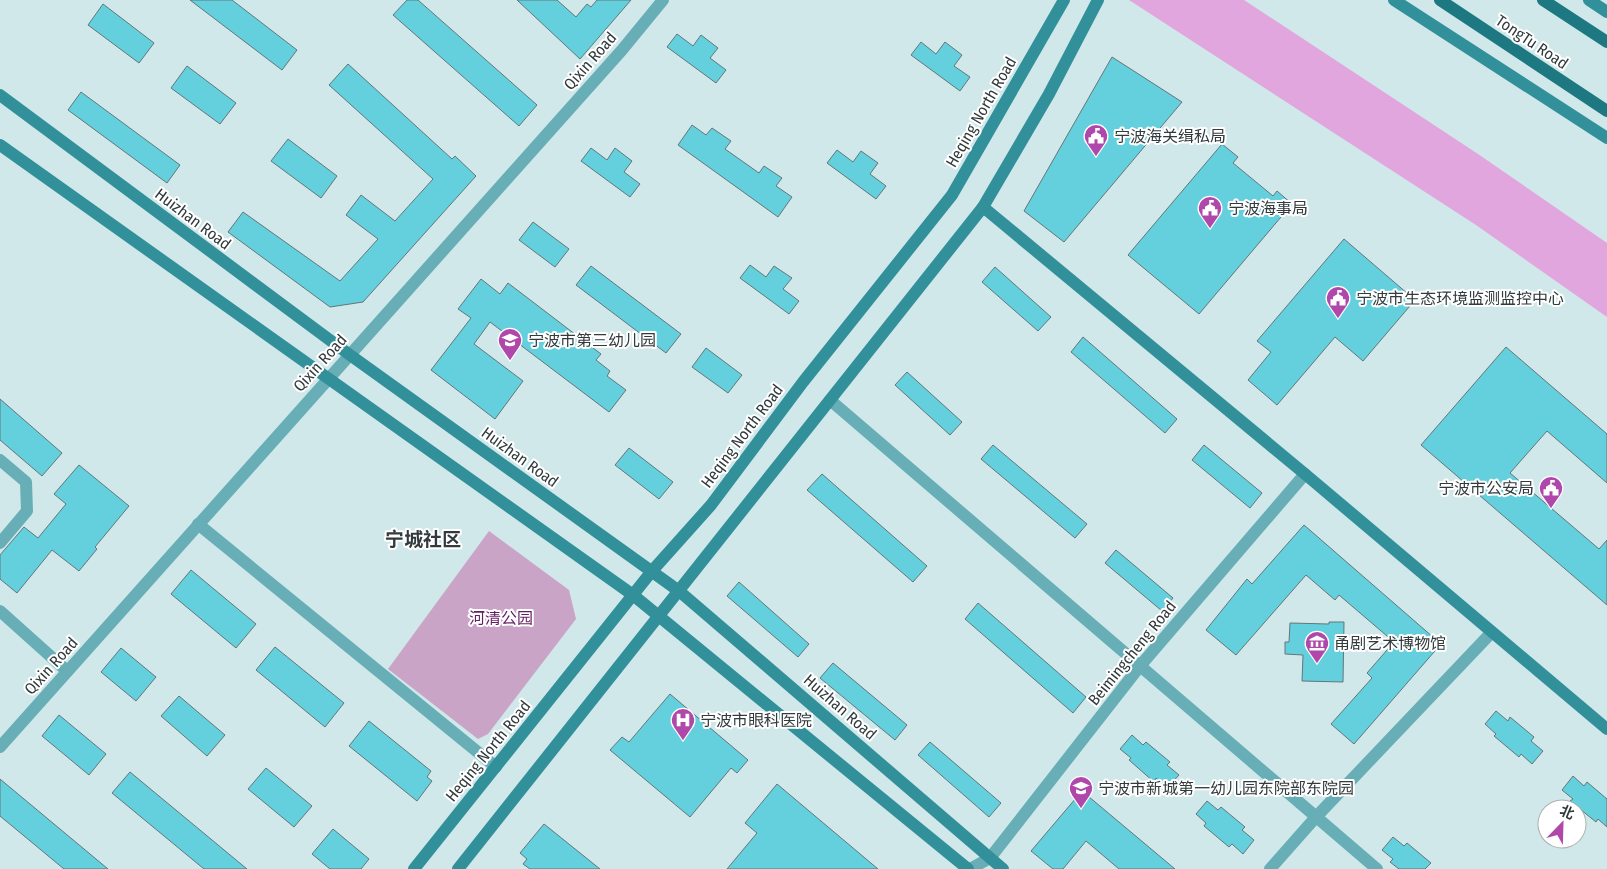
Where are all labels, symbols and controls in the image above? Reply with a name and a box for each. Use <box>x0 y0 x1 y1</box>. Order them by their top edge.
street label: TongTu Road <box>1492 11 1572 73</box>
street label: Qixin Road <box>560 28 620 94</box>
street label: Heqing North Road <box>942 53 1020 171</box>
public building icon: 宁波海关缉私局 <box>1083 123 1109 157</box>
place label: 宁波海关缉私局 <box>1114 127 1226 146</box>
street label: Huizhan Road <box>151 184 235 254</box>
public building icon: 宁波海事局 <box>1197 195 1223 229</box>
place label: 宁波海事局 <box>1228 199 1308 218</box>
public building icon: 宁波市生态环境监测监控中心 <box>1325 285 1351 319</box>
place label: 宁波市生态环境监测监控中心 <box>1356 289 1564 308</box>
school or university icon: 宁波市第三幼儿园 <box>497 327 523 361</box>
street label: Qixin Road <box>289 330 351 396</box>
place label: 宁波市第三幼儿园 <box>528 331 656 350</box>
street label: Heqing North Road <box>697 381 787 491</box>
street label: Huizhan Road <box>478 423 562 491</box>
public building icon: 宁波市公安局 <box>1538 475 1564 509</box>
place label: 宁波市公安局 <box>1438 479 1534 498</box>
district label: 宁城社区 <box>385 528 461 551</box>
street label: Beimingcheng Road <box>1084 597 1180 709</box>
park label: 河清公园 <box>469 609 533 628</box>
museum icon: 甬剧艺术博物馆 <box>1304 630 1330 664</box>
street label: Qixin Road <box>20 633 82 699</box>
place label: 甬剧艺术博物馆 <box>1334 634 1446 653</box>
street label: Huizhan Road <box>800 670 880 744</box>
street label: Heqing North Road <box>442 697 534 805</box>
hospital icon: 宁波市眼科医院 <box>670 707 696 741</box>
place label: 宁波市眼科医院 <box>700 711 812 730</box>
school or university icon: 宁波市新城第一幼儿园东院部东院园 <box>1068 775 1094 809</box>
place label: 宁波市新城第一幼儿园东院部东院园 <box>1098 779 1354 798</box>
north arrow <box>1537 799 1587 849</box>
text: 北 <box>1557 802 1577 823</box>

